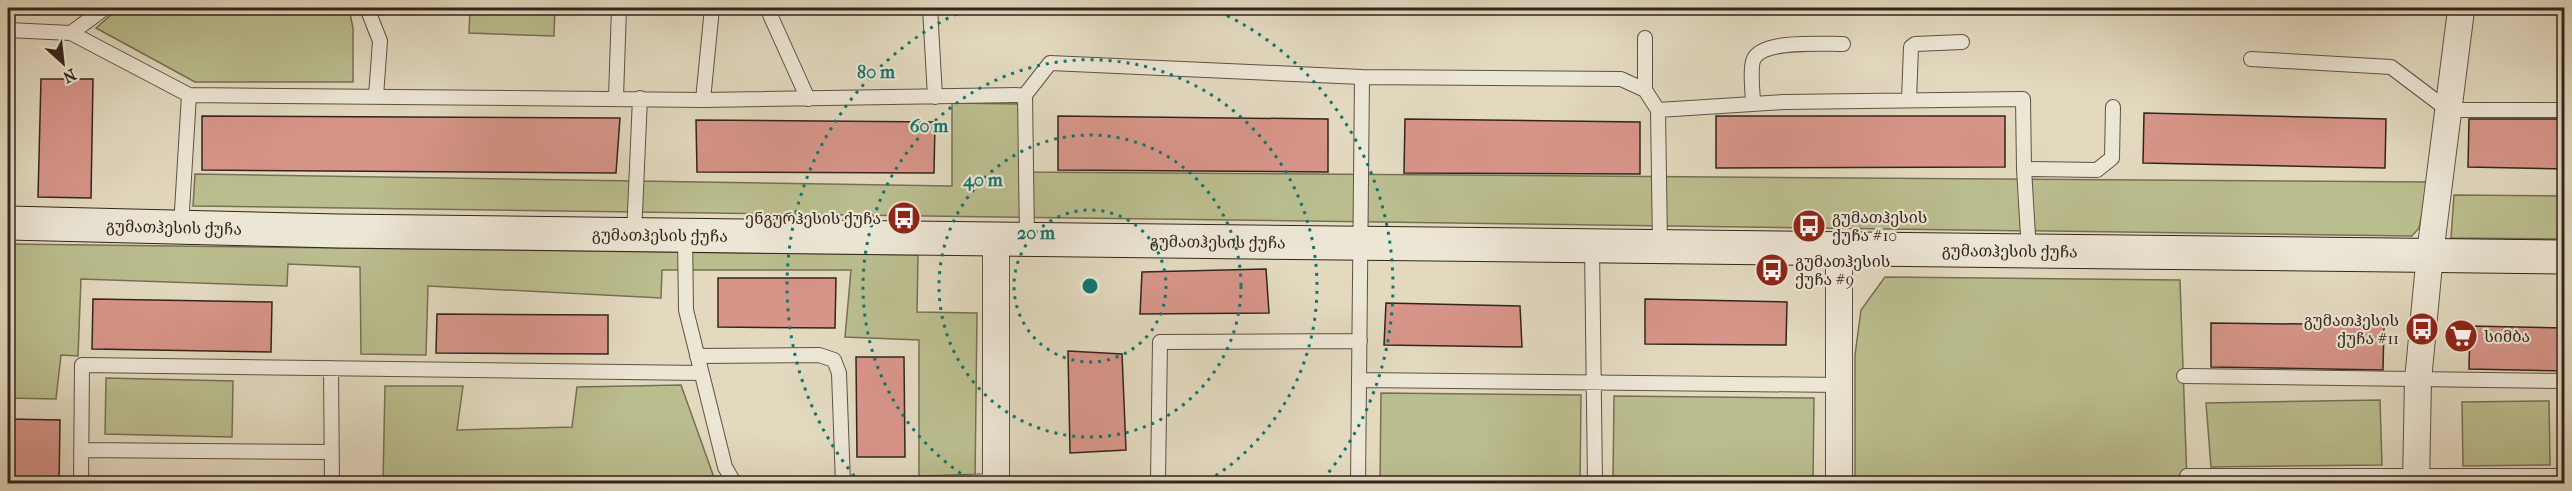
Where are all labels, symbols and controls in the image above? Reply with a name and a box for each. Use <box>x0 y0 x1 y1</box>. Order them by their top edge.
north arrow <box>33 33 93 93</box>
text: 80 m <box>857 62 896 83</box>
text: N <box>59 65 79 88</box>
text: 60 m <box>910 116 949 137</box>
text: 40 m <box>962 170 1004 191</box>
bus stop icon: ენგურჰესის ქუჩა <box>886 200 922 236</box>
bus stop icon: გუმათჰესის ქუჩა #10 <box>1791 208 1827 244</box>
place label: გუმათჰესის ქუჩა #10 <box>1832 208 1927 245</box>
place label: ენგურჰესის ქუჩა <box>745 209 881 228</box>
street label: გუმათჰესის ქუჩა <box>106 216 242 238</box>
text: 20 m <box>1017 223 1056 244</box>
street label: გუმათჰესის ქუჩა <box>592 225 728 245</box>
street label: გუმათჰესის ქუჩა <box>1150 231 1286 252</box>
street label: გუმათჰესის ქუჩა <box>1942 240 2078 261</box>
bus stop icon: გუმათჰესის ქუჩა #9 <box>1754 252 1790 288</box>
place label: გუმათჰესის ქუჩა #9 <box>1795 252 1890 289</box>
centre of rings <box>1080 276 1100 296</box>
place label: გუმათჰესის ქუჩა #11 <box>2304 311 2399 348</box>
bus stop icon: გუმათჰესის ქუჩა #11 <box>2404 311 2440 347</box>
supermarket icon: სიმბა <box>2443 318 2479 354</box>
place label: სიმბა <box>2484 327 2530 346</box>

